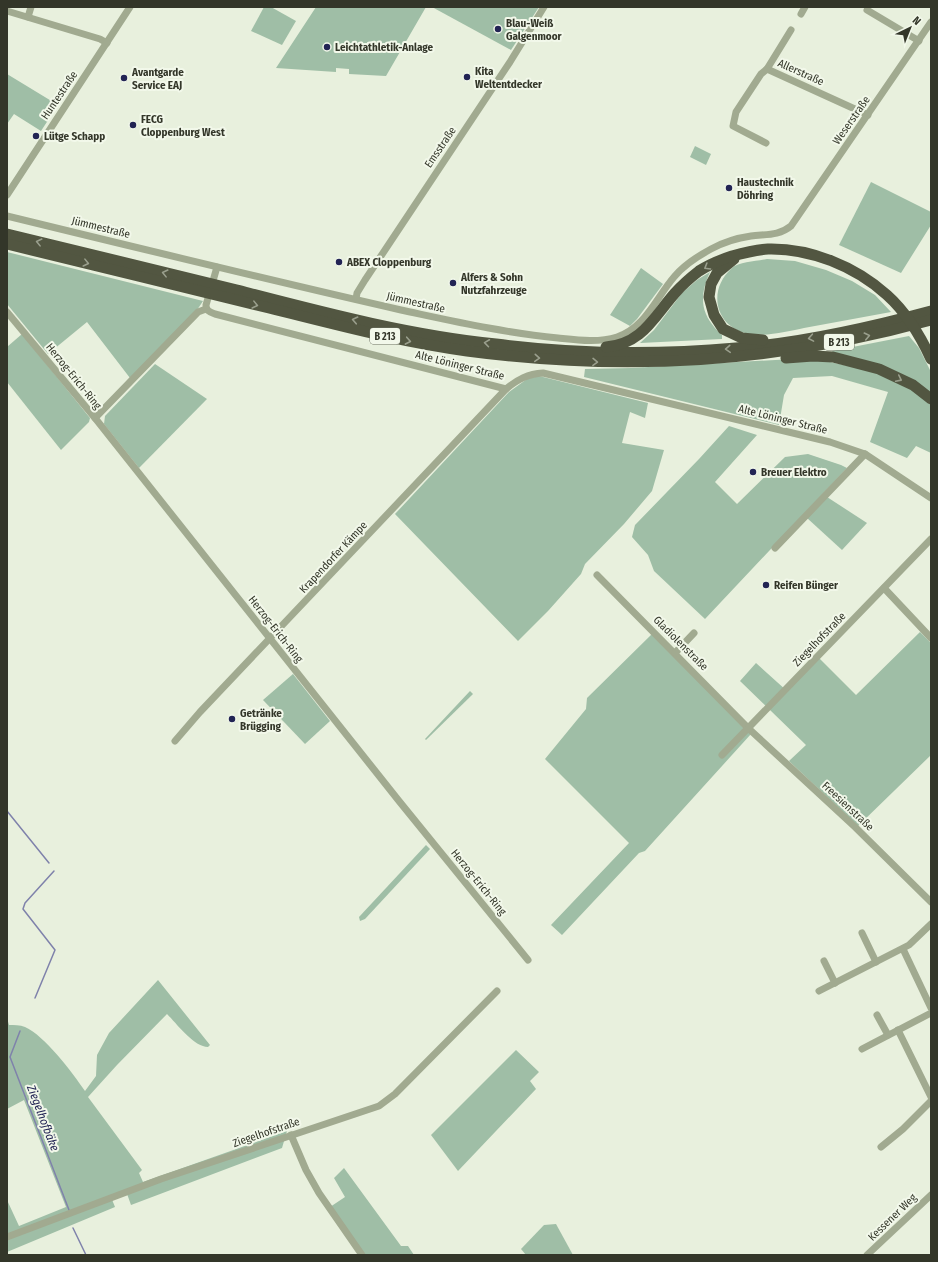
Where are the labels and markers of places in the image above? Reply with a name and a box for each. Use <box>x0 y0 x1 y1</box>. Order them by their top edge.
place label: Blau-Weiß Galgenmoor <box>506 17 563 43</box>
marker: Blau-Weiß Galgenmoor <box>493 24 503 34</box>
place label: Leichtathletik-Anlage <box>335 41 433 54</box>
marker: Leichtathletik-Anlage <box>322 42 332 52</box>
place label: Kita Weltentdecker <box>475 65 543 91</box>
place label: Avantgarde Service EAJ <box>131 66 184 92</box>
marker: Kita Weltentdecker <box>462 72 472 82</box>
marker: Avantgarde Service EAJ <box>119 73 129 83</box>
place label: FECG Cloppenburg West <box>141 113 225 139</box>
marker: FECG Cloppenburg West <box>128 120 138 130</box>
place label: Lütge Schapp <box>44 130 105 143</box>
marker: Lütge Schapp <box>31 131 41 141</box>
place label: Haustechnik Döhring <box>737 176 794 202</box>
marker: Haustechnik Döhring <box>724 183 734 193</box>
place label: ABEX Cloppenburg <box>346 256 432 269</box>
marker: ABEX Cloppenburg <box>334 257 344 267</box>
place label: Alfers & Sohn Nutzfahrzeuge <box>460 271 527 297</box>
marker: Alfers & Sohn Nutzfahrzeuge <box>448 278 458 288</box>
place label: Breuer Elektro <box>761 466 827 479</box>
marker: Breuer Elektro <box>748 467 758 477</box>
place label: Reifen Bünger <box>774 579 839 592</box>
marker: Reifen Bünger <box>761 580 771 590</box>
place label: Getränke Brügging <box>240 707 282 733</box>
marker: Getränke Brügging <box>227 714 237 724</box>

